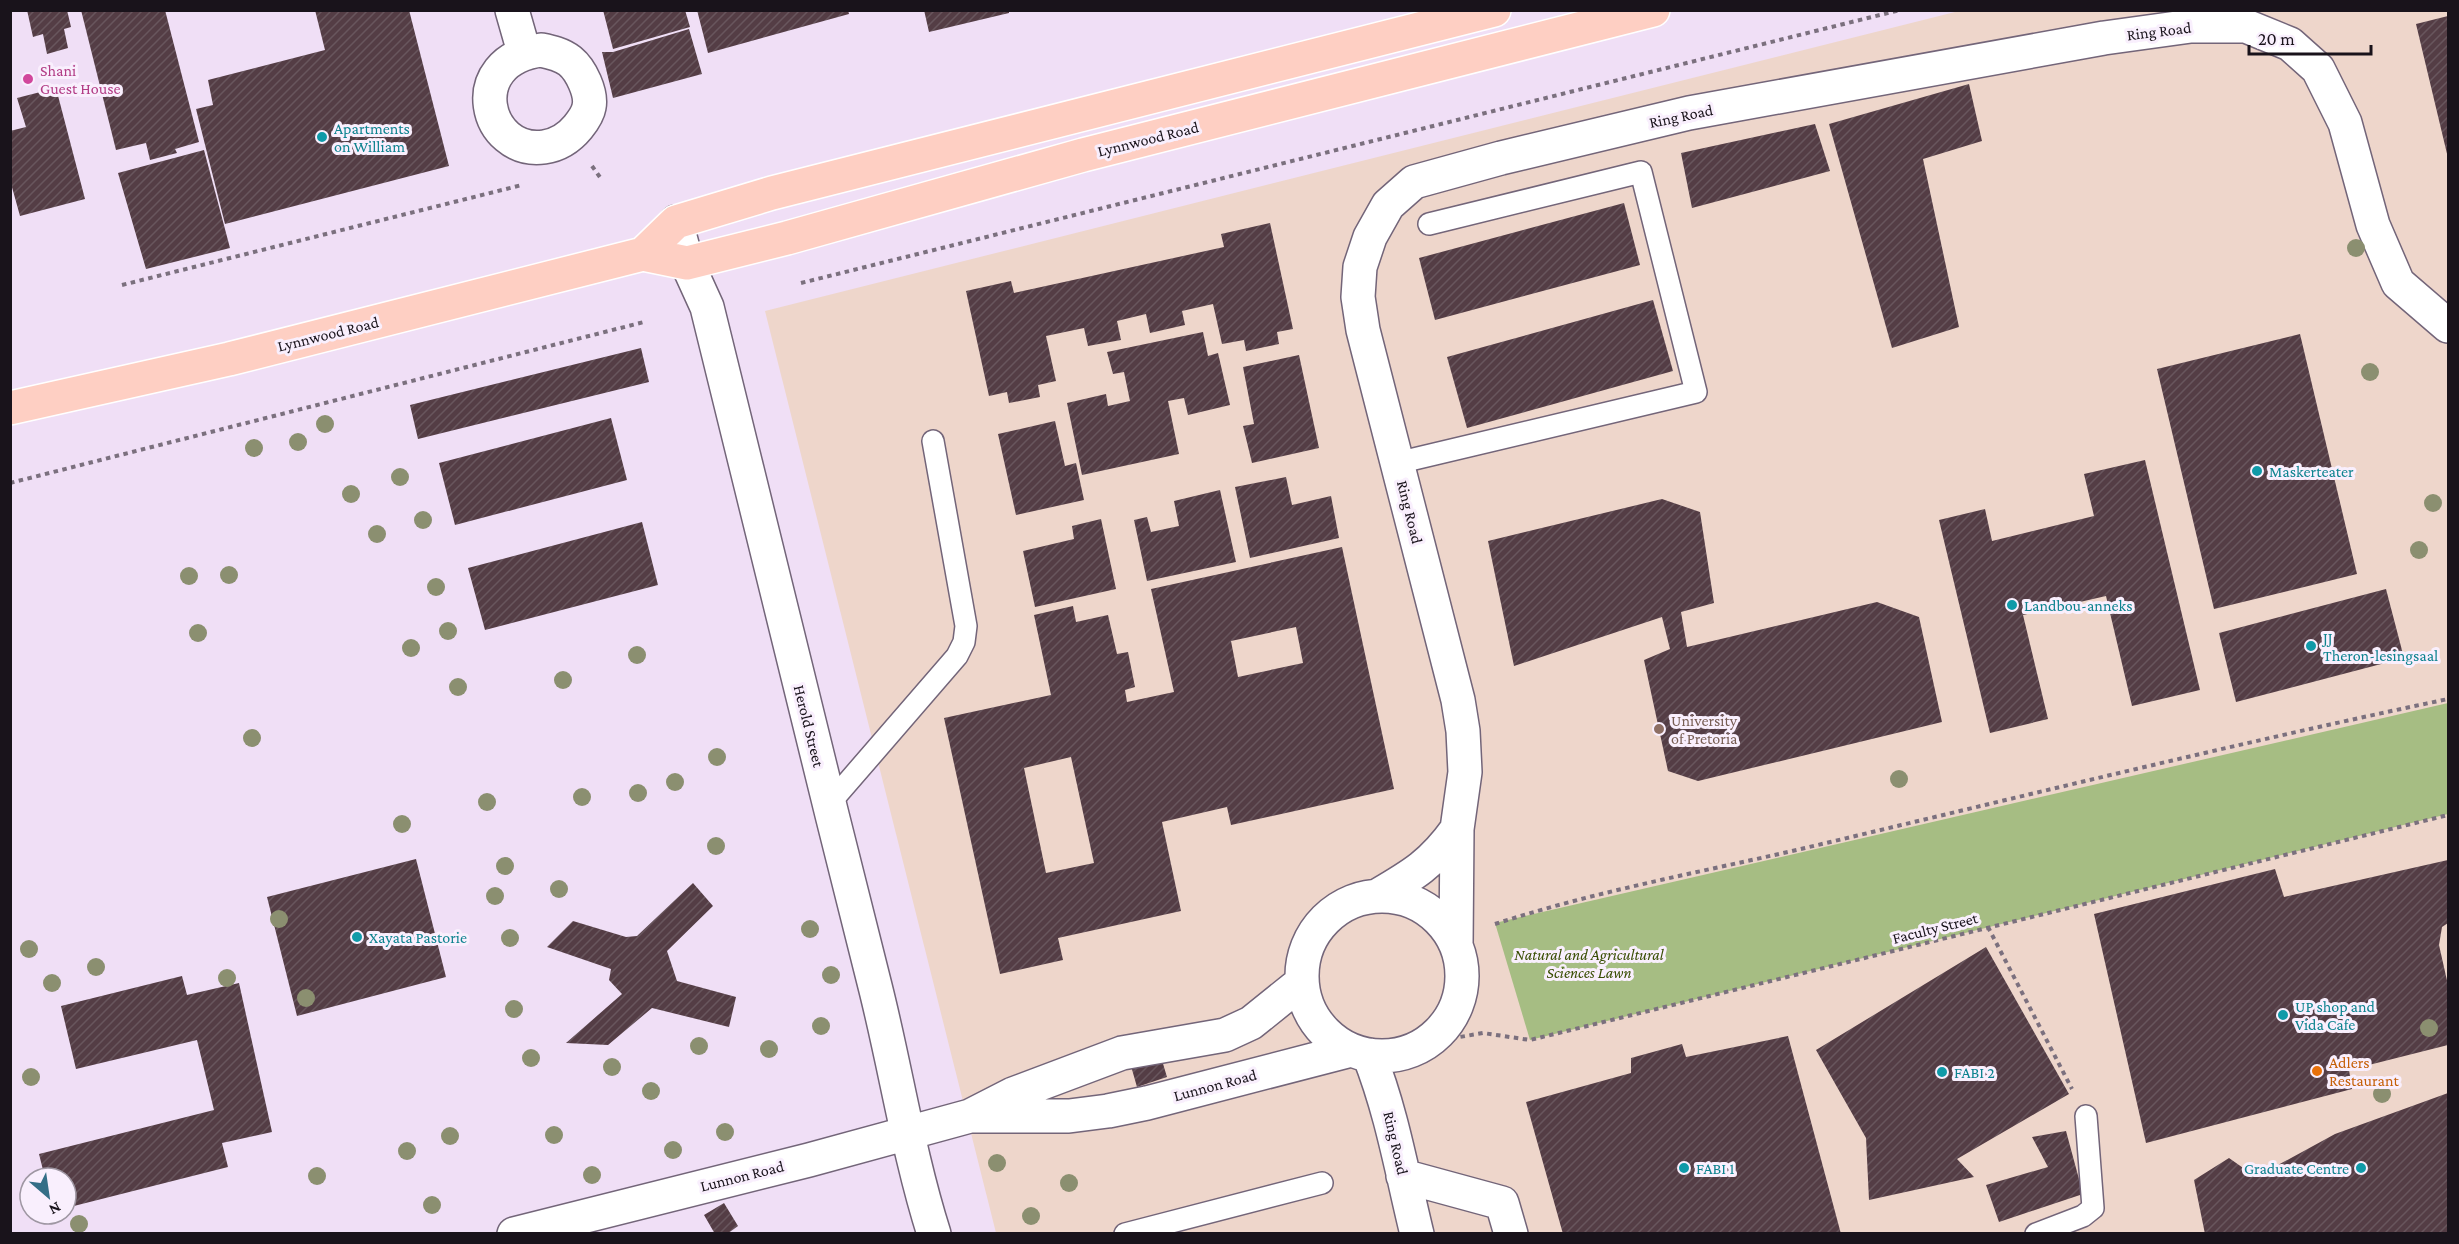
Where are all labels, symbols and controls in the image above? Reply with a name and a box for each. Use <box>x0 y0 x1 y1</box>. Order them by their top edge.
scale bar <box>2249 18 2370 56</box>
street label: Ring Road <box>2126 19 2193 44</box>
text: 20 m <box>2258 29 2295 49</box>
place label: Shani Guest House <box>40 62 120 97</box>
marker: Shani Guest House <box>21 72 35 86</box>
street label: Ring Road <box>1648 101 1715 132</box>
street label: Lynnwood Road <box>1096 118 1201 161</box>
place label: Apartments on William <box>334 120 410 155</box>
marker: Apartments on William <box>315 130 329 144</box>
street label: Lynnwood Road <box>276 313 381 356</box>
place label: Maskerteater <box>2269 463 2354 480</box>
marker: Maskerteater <box>2250 464 2264 478</box>
street label: Ring Road <box>1393 479 1426 546</box>
place label: Landbou-anneks <box>2024 597 2132 614</box>
marker: Landbou-anneks <box>2005 598 2019 612</box>
place label: JJ Theron-lesingsaal <box>2321 629 2438 665</box>
marker: JJ Theron-lesingsaal <box>2304 639 2318 653</box>
street label: Herold Street <box>791 683 828 769</box>
place label: University of Pretoria <box>1671 712 1738 747</box>
marker: University of Pretoria <box>1652 722 1666 736</box>
street label: Faculty Street <box>1891 909 1980 948</box>
place label: Xayata Pastorie <box>369 929 467 947</box>
marker: Xayata Pastorie <box>350 930 364 944</box>
park label: Natural and Agricultural Sciences Lawn <box>1514 946 1665 981</box>
place label: UP shop and Vida Cafe <box>2295 998 2376 1033</box>
marker: UP shop and Vida Cafe <box>2276 1008 2290 1022</box>
place label: Adlers Restaurant <box>2329 1054 2399 1089</box>
place label: FABI 2 <box>1954 1064 1995 1081</box>
marker: Adlers Restaurant <box>2310 1064 2324 1078</box>
marker: FABI 2 <box>1935 1065 1949 1079</box>
street label: Lunnon Road <box>1171 1066 1259 1104</box>
street label: Ring Road <box>1379 1110 1412 1177</box>
street label: Lunnon Road <box>698 1157 786 1195</box>
place label: FABI 1 <box>1696 1160 1735 1177</box>
place label: Graduate Centre <box>2244 1160 2349 1177</box>
marker: FABI 1 <box>1677 1161 1691 1175</box>
marker: Graduate Centre <box>2354 1161 2368 1175</box>
north arrow <box>18 1166 78 1226</box>
text: N <box>46 1199 64 1219</box>

